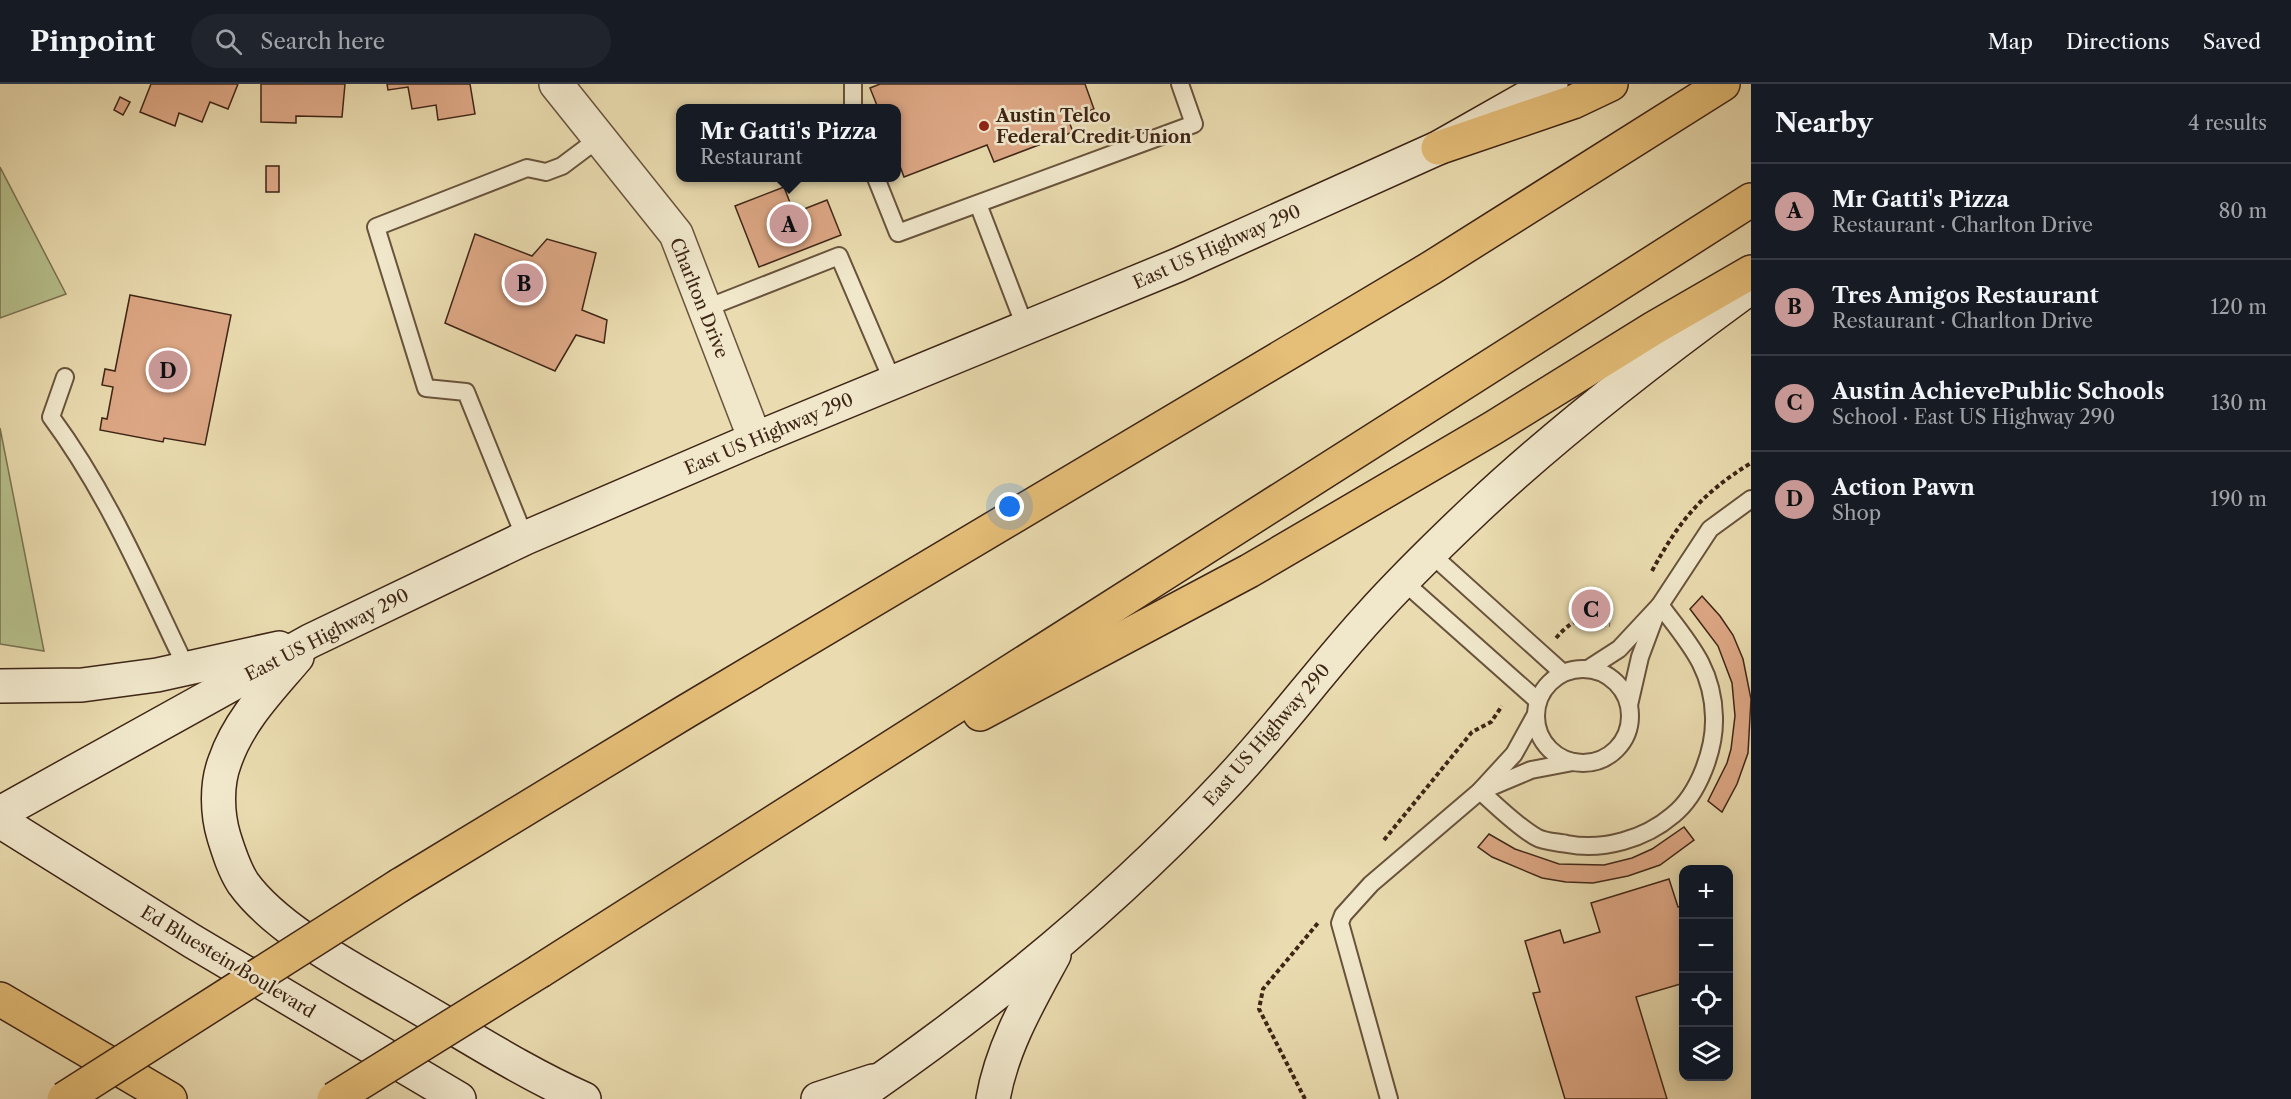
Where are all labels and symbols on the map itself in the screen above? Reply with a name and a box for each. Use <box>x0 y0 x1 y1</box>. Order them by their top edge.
place label: Austin Telco Federal Credit Union <box>995 105 1192 148</box>
marker: Austin Telco Federal Credit Union <box>977 119 991 133</box>
street label: East US Highway 290 <box>1130 200 1304 294</box>
pin: A <box>770 202 808 246</box>
street label: Charlton Drive <box>665 235 733 361</box>
pin: B <box>504 260 544 306</box>
pin: D <box>148 348 188 392</box>
street label: East US Highway 290 <box>681 388 857 480</box>
your location <box>995 492 1024 521</box>
street label: East US Highway 290 <box>241 584 413 686</box>
pin: C <box>1572 586 1610 632</box>
street label: East US Highway 290 <box>1199 659 1335 811</box>
street label: Ed Bluestein Boulevard <box>137 901 319 1023</box>

